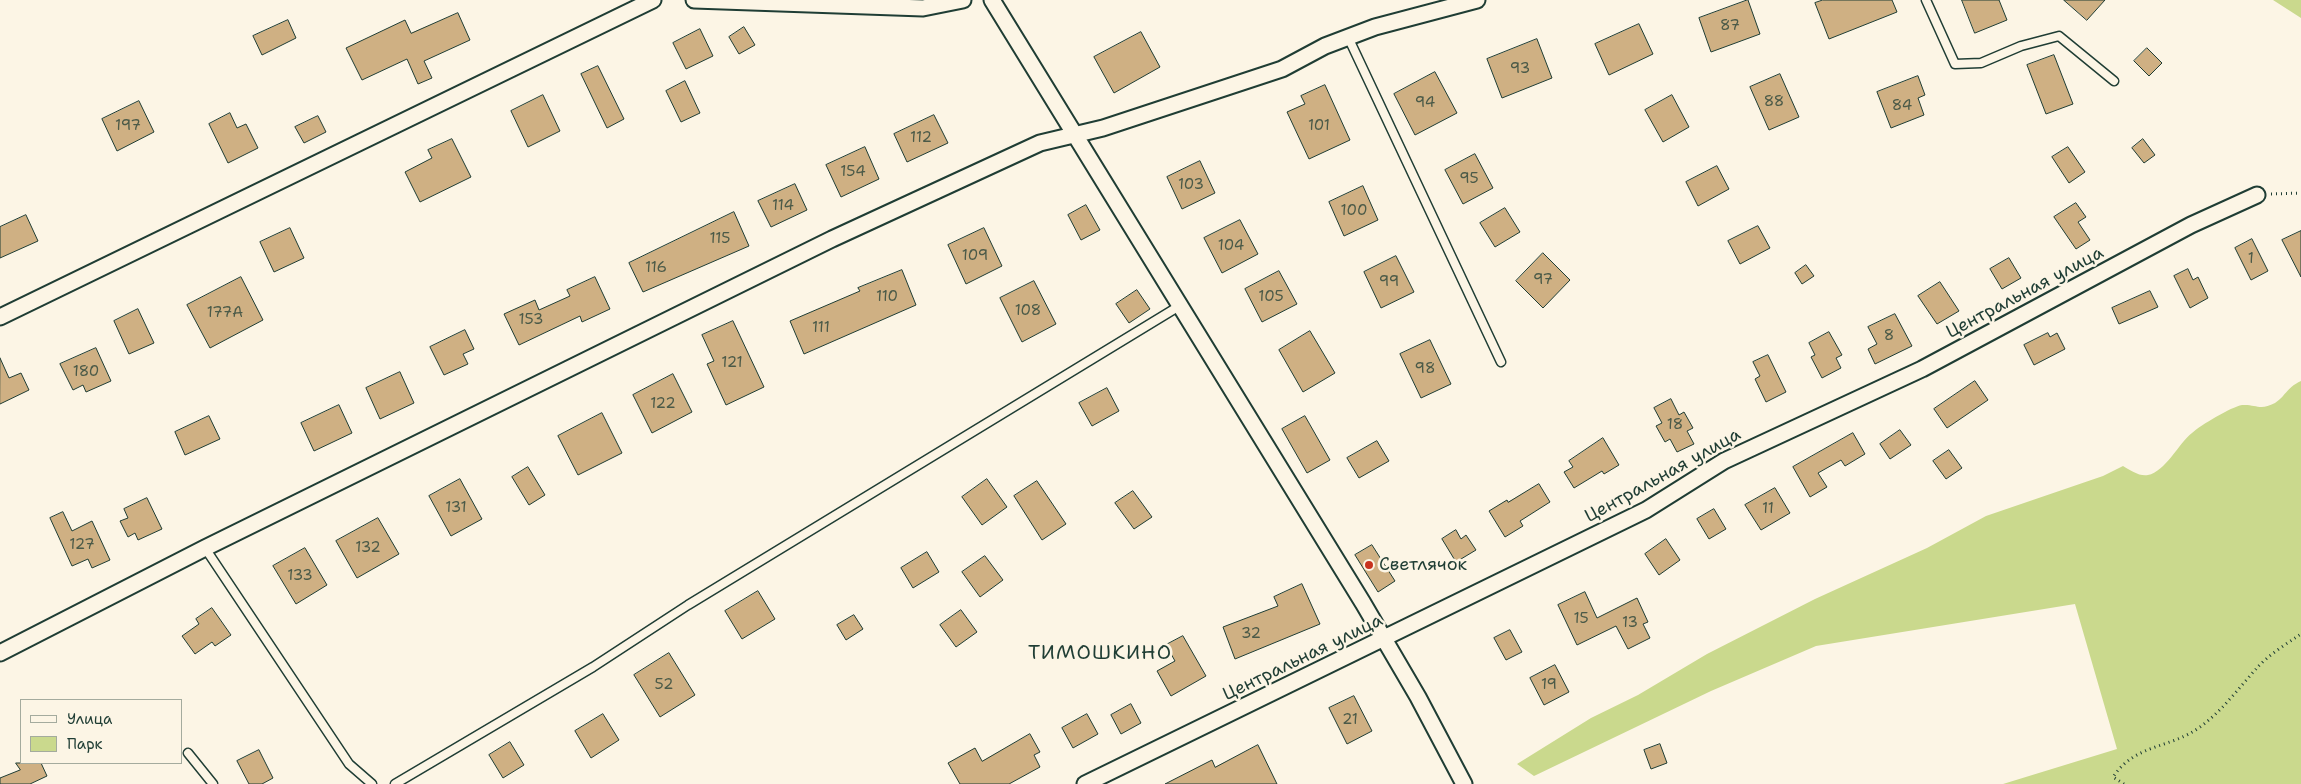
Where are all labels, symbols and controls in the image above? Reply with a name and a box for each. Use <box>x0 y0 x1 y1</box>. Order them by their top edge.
house number: 87 <box>1720 17 1740 35</box>
house number: 93 <box>1510 60 1530 78</box>
house number: 88 <box>1764 93 1784 111</box>
house number: 94 <box>1415 94 1435 112</box>
house number: 84 <box>1892 97 1912 115</box>
house number: 197 <box>115 117 141 135</box>
house number: 101 <box>1308 117 1330 135</box>
house number: 112 <box>910 129 932 147</box>
house number: 154 <box>840 163 866 181</box>
house number: 95 <box>1459 170 1479 188</box>
house number: 103 <box>1178 176 1204 194</box>
house number: 114 <box>772 197 794 215</box>
house number: 100 <box>1341 202 1367 220</box>
house number: 115 <box>710 230 730 248</box>
house number: 104 <box>1218 237 1244 255</box>
street label: Центральная улица <box>1943 242 2107 344</box>
house number: 109 <box>962 247 988 265</box>
house number: 1 <box>2248 250 2254 268</box>
house number: 116 <box>645 259 667 277</box>
house number: 97 <box>1533 271 1553 289</box>
house number: 99 <box>1379 273 1399 291</box>
house number: 110 <box>876 288 898 306</box>
house number: 105 <box>1258 288 1284 306</box>
house number: 108 <box>1015 302 1041 320</box>
house number: 177А <box>207 304 243 322</box>
house number: 153 <box>518 311 544 329</box>
house number: 111 <box>812 319 830 337</box>
house number: 8 <box>1884 327 1894 345</box>
house number: 121 <box>721 354 743 372</box>
house number: 98 <box>1415 360 1435 378</box>
house number: 180 <box>73 363 99 381</box>
house number: 122 <box>650 395 676 413</box>
house number: 18 <box>1667 416 1683 434</box>
street label: Центральная улица <box>1581 424 1745 528</box>
house number: 131 <box>445 499 467 517</box>
house number: 11 <box>1762 500 1774 518</box>
house number: 127 <box>69 536 95 554</box>
house number: 132 <box>355 539 381 557</box>
place label: Светлячок <box>1379 554 1467 576</box>
marker: Светлячок <box>1363 559 1375 571</box>
house number: 133 <box>287 567 313 585</box>
street label: Центральная улица <box>1220 610 1386 706</box>
house number: 15 <box>1573 610 1589 628</box>
house number: 13 <box>1622 614 1638 632</box>
house number: 32 <box>1241 625 1261 643</box>
district label: ТИМОШКИНО <box>1027 642 1173 666</box>
house number: 52 <box>655 676 673 694</box>
house number: 19 <box>1541 676 1557 694</box>
legend <box>20 699 182 764</box>
text: Улица <box>67 709 112 729</box>
house number: 21 <box>1342 711 1358 729</box>
text: Парк <box>67 734 103 754</box>

